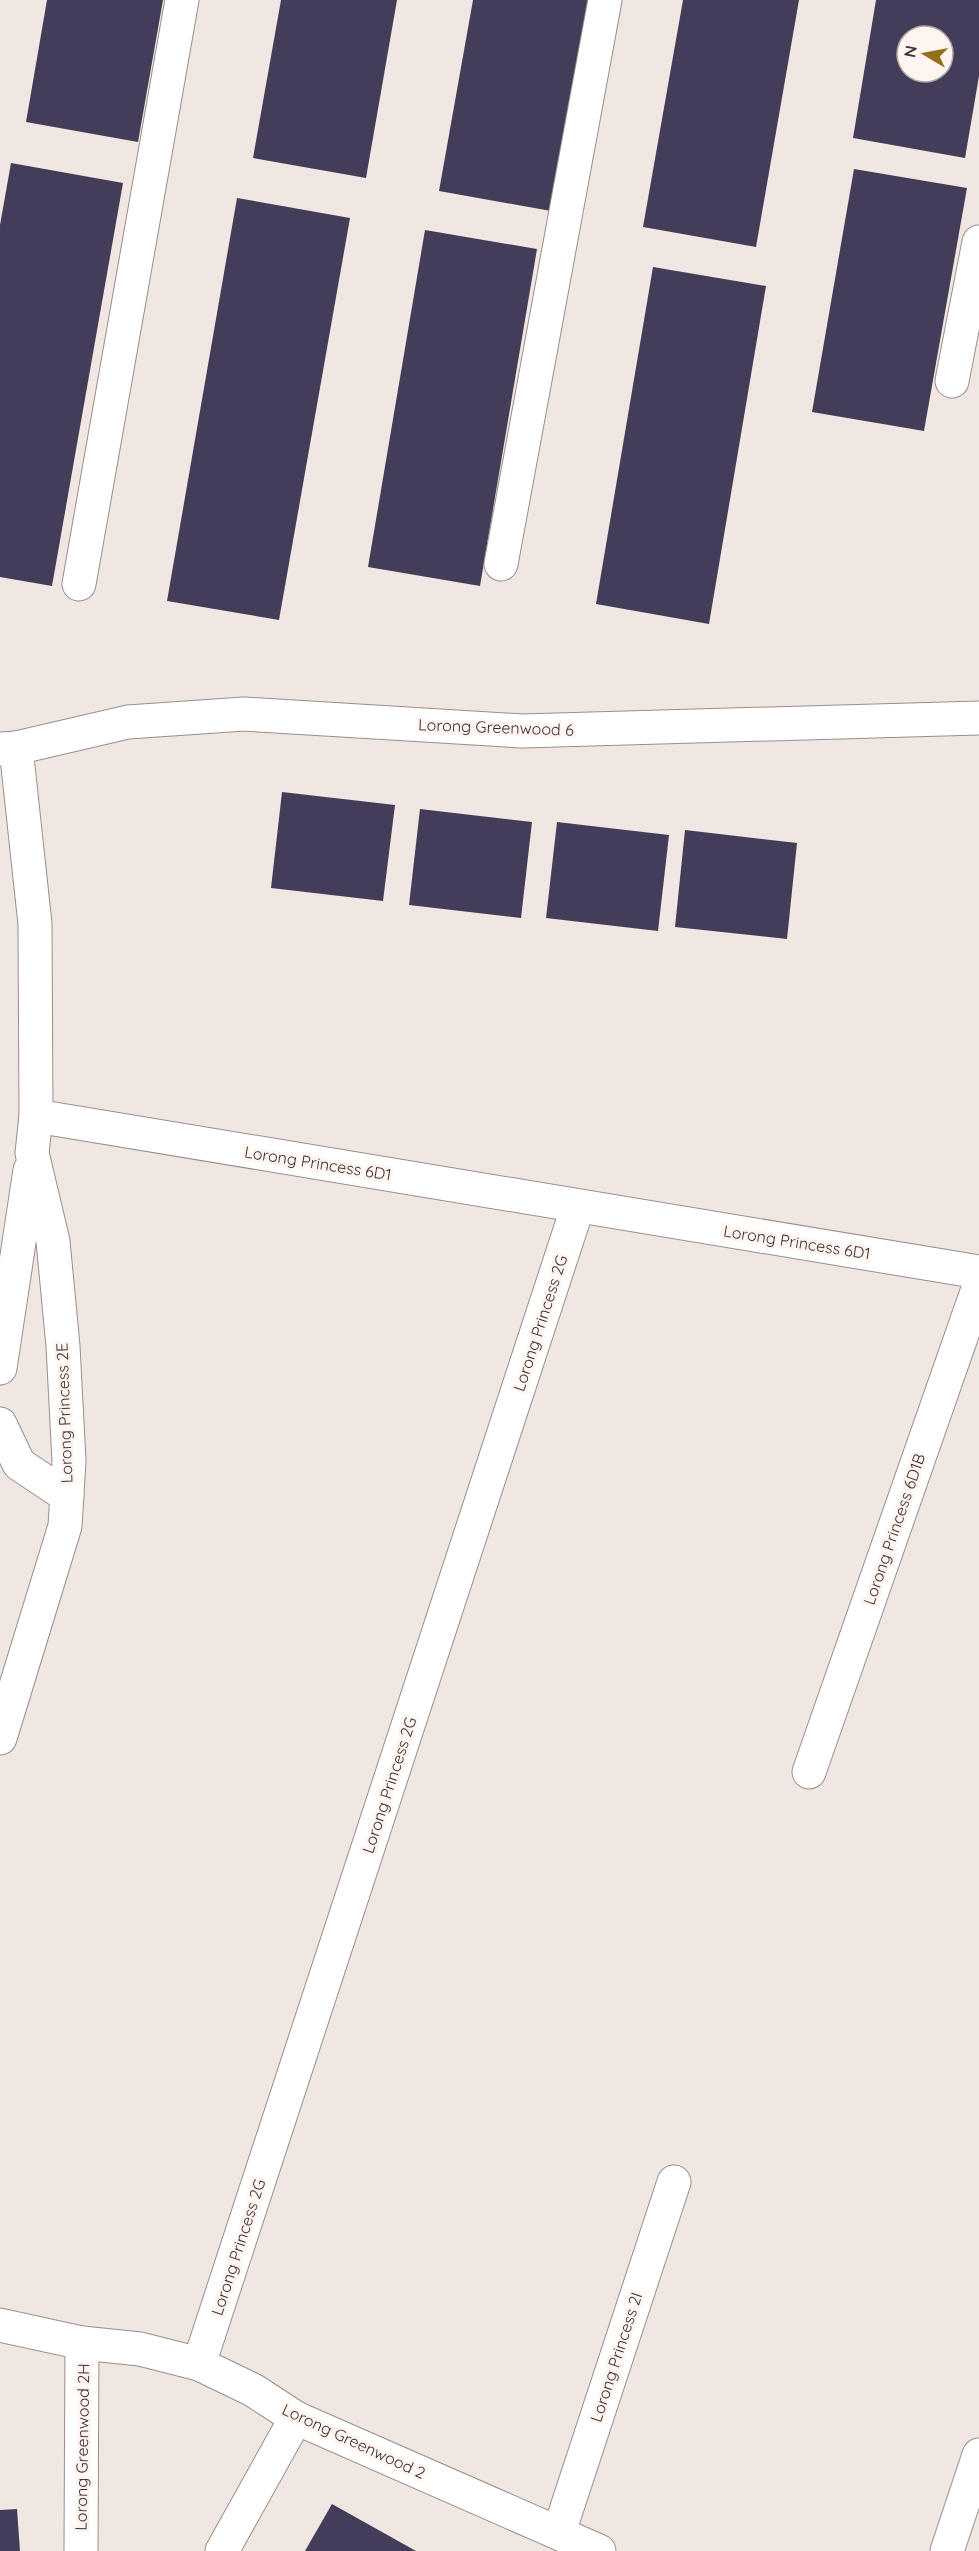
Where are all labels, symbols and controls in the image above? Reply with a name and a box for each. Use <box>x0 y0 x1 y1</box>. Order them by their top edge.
north arrow <box>895 24 955 84</box>
text: N <box>899 44 921 59</box>
street label: Lorong Greenwood 6 <box>418 714 574 740</box>
street label: Lorong Princess 6D1 <box>243 1142 393 1184</box>
street label: Lorong Princess 6D1 <box>722 1221 872 1263</box>
street label: Lorong Princess 2G <box>509 1252 571 1394</box>
street label: Lorong Princess 2E <box>52 1343 76 1483</box>
street label: Lorong Princess 6D1B <box>859 1451 929 1607</box>
street label: Lorong Princess 2G <box>358 1714 420 1856</box>
street label: Lorong Princess 2G <box>207 2176 269 2318</box>
street label: Lorong Princess 2I <box>586 2290 646 2424</box>
street label: Lorong Greenwood 2H <box>71 2363 93 2531</box>
street label: Lorong Greenwood 2 <box>279 2399 429 2483</box>

